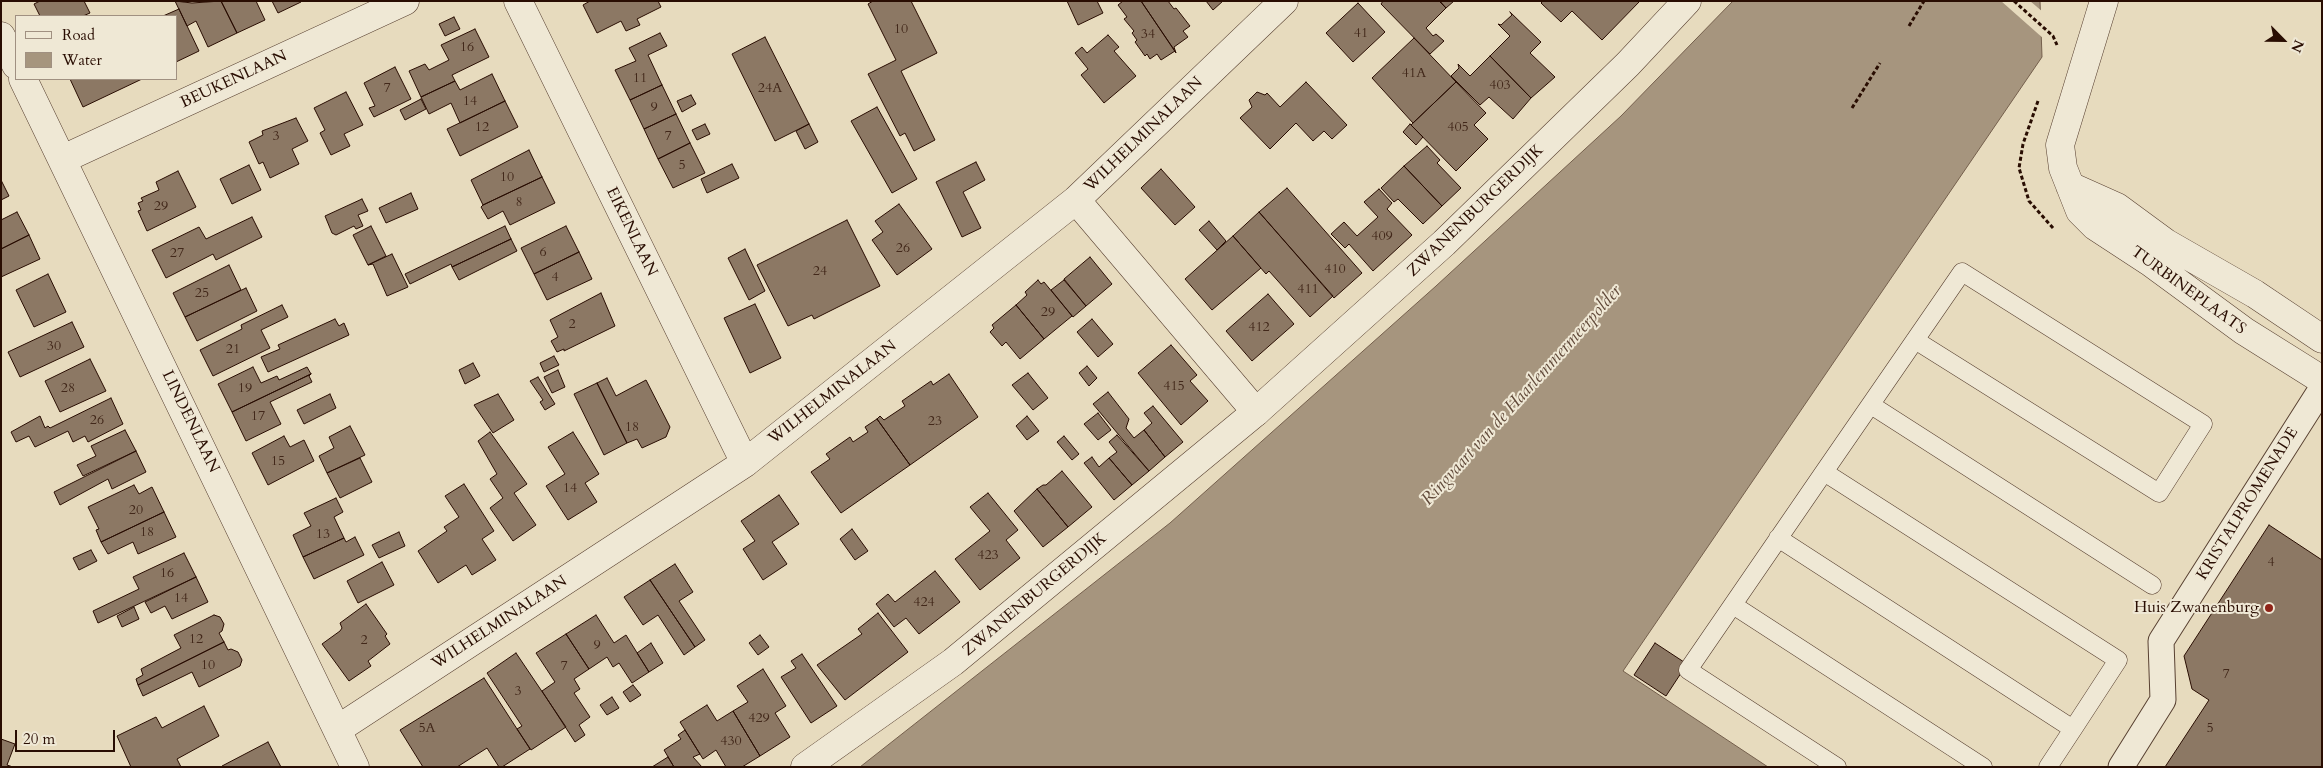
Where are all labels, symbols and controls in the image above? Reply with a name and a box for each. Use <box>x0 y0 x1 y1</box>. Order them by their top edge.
legend <box>15 15 178 80</box>
north arrow <box>2258 15 2308 65</box>
house number: 10 <box>894 22 908 38</box>
text: Road <box>62 25 95 45</box>
house number: 41 <box>1354 26 1368 42</box>
house number: 34 <box>1141 27 1155 43</box>
text: N <box>2286 37 2308 55</box>
house number: 16 <box>460 40 474 56</box>
street label: BEUKENLAAN <box>178 47 290 113</box>
text: Water <box>62 50 102 70</box>
house number: 41A <box>1402 66 1426 82</box>
house number: 11 <box>633 71 647 87</box>
street label: WILHELMINALAAN <box>1081 73 1207 197</box>
house number: 403 <box>1489 78 1511 94</box>
house number: 7 <box>383 81 391 97</box>
house number: 24A <box>758 81 782 97</box>
house number: 14 <box>463 94 477 110</box>
house number: 9 <box>650 100 658 116</box>
house number: 12 <box>475 120 489 136</box>
house number: 405 <box>1447 120 1469 136</box>
house number: 3 <box>272 129 280 145</box>
house number: 7 <box>664 129 672 145</box>
street label: ZWANENBURGERDIJK <box>1404 141 1548 281</box>
house number: 5 <box>678 158 686 174</box>
house number: 10 <box>500 170 514 186</box>
street label: EIKENLAAN <box>601 184 661 280</box>
house number: 8 <box>515 195 523 211</box>
house number: 29 <box>154 199 168 215</box>
house number: 409 <box>1371 229 1393 245</box>
house number: 26 <box>896 241 910 257</box>
street label: TURBINEPLAATS <box>2127 243 2249 339</box>
house number: 6 <box>539 245 547 261</box>
house number: 27 <box>170 246 184 262</box>
house number: 410 <box>1324 262 1346 278</box>
house number: 24 <box>813 264 827 280</box>
house number: 4 <box>551 270 559 286</box>
water label: Ringvaart van de Haarlemmermeerpolder <box>1417 281 1627 511</box>
house number: 411 <box>1297 282 1319 298</box>
house number: 25 <box>195 286 209 302</box>
house number: 29 <box>1041 305 1055 321</box>
house number: 2 <box>568 317 576 333</box>
house number: 412 <box>1248 320 1270 336</box>
street label: WILHELMINALAAN <box>765 337 901 449</box>
house number: 30 <box>47 339 61 355</box>
house number: 21 <box>226 342 240 358</box>
street label: LINDENLAAN <box>157 368 223 476</box>
house number: 415 <box>1163 379 1185 395</box>
house number: 28 <box>61 381 75 397</box>
house number: 19 <box>238 381 252 397</box>
house number: 17 <box>251 409 265 425</box>
house number: 26 <box>90 413 104 429</box>
house number: 23 <box>928 414 942 430</box>
house number: 18 <box>625 420 639 436</box>
street label: KRISTALPROMENADE <box>2193 424 2303 584</box>
house number: 15 <box>271 454 285 470</box>
house number: 14 <box>563 481 577 497</box>
house number: 20 <box>129 503 143 519</box>
house number: 18 <box>140 525 154 541</box>
house number: 13 <box>316 527 330 543</box>
street label: ZWANENBURGERDIJK <box>959 529 1111 661</box>
house number: 423 <box>977 548 999 564</box>
house number: 4 <box>2267 555 2275 571</box>
house number: 16 <box>160 566 174 582</box>
street label: WILHELMINALAAN <box>429 572 571 674</box>
house number: 14 <box>174 591 188 607</box>
house number: 424 <box>913 595 935 611</box>
place label: Huis Zwanenburg <box>2134 598 2259 618</box>
marker: Huis Zwanenburg <box>2263 602 2275 614</box>
house number: 12 <box>189 632 203 648</box>
house number: 2 <box>360 633 368 649</box>
house number: 9 <box>593 638 601 654</box>
house number: 10 <box>201 658 215 674</box>
house number: 7 <box>560 659 568 675</box>
house number: 7 <box>2222 667 2230 683</box>
house number: 3 <box>514 684 522 700</box>
house number: 429 <box>748 711 770 727</box>
scale bar <box>18 720 118 752</box>
house number: 5A <box>418 721 436 737</box>
house number: 5 <box>2206 721 2214 737</box>
text: 20 m <box>23 729 55 749</box>
house number: 430 <box>720 734 742 750</box>

